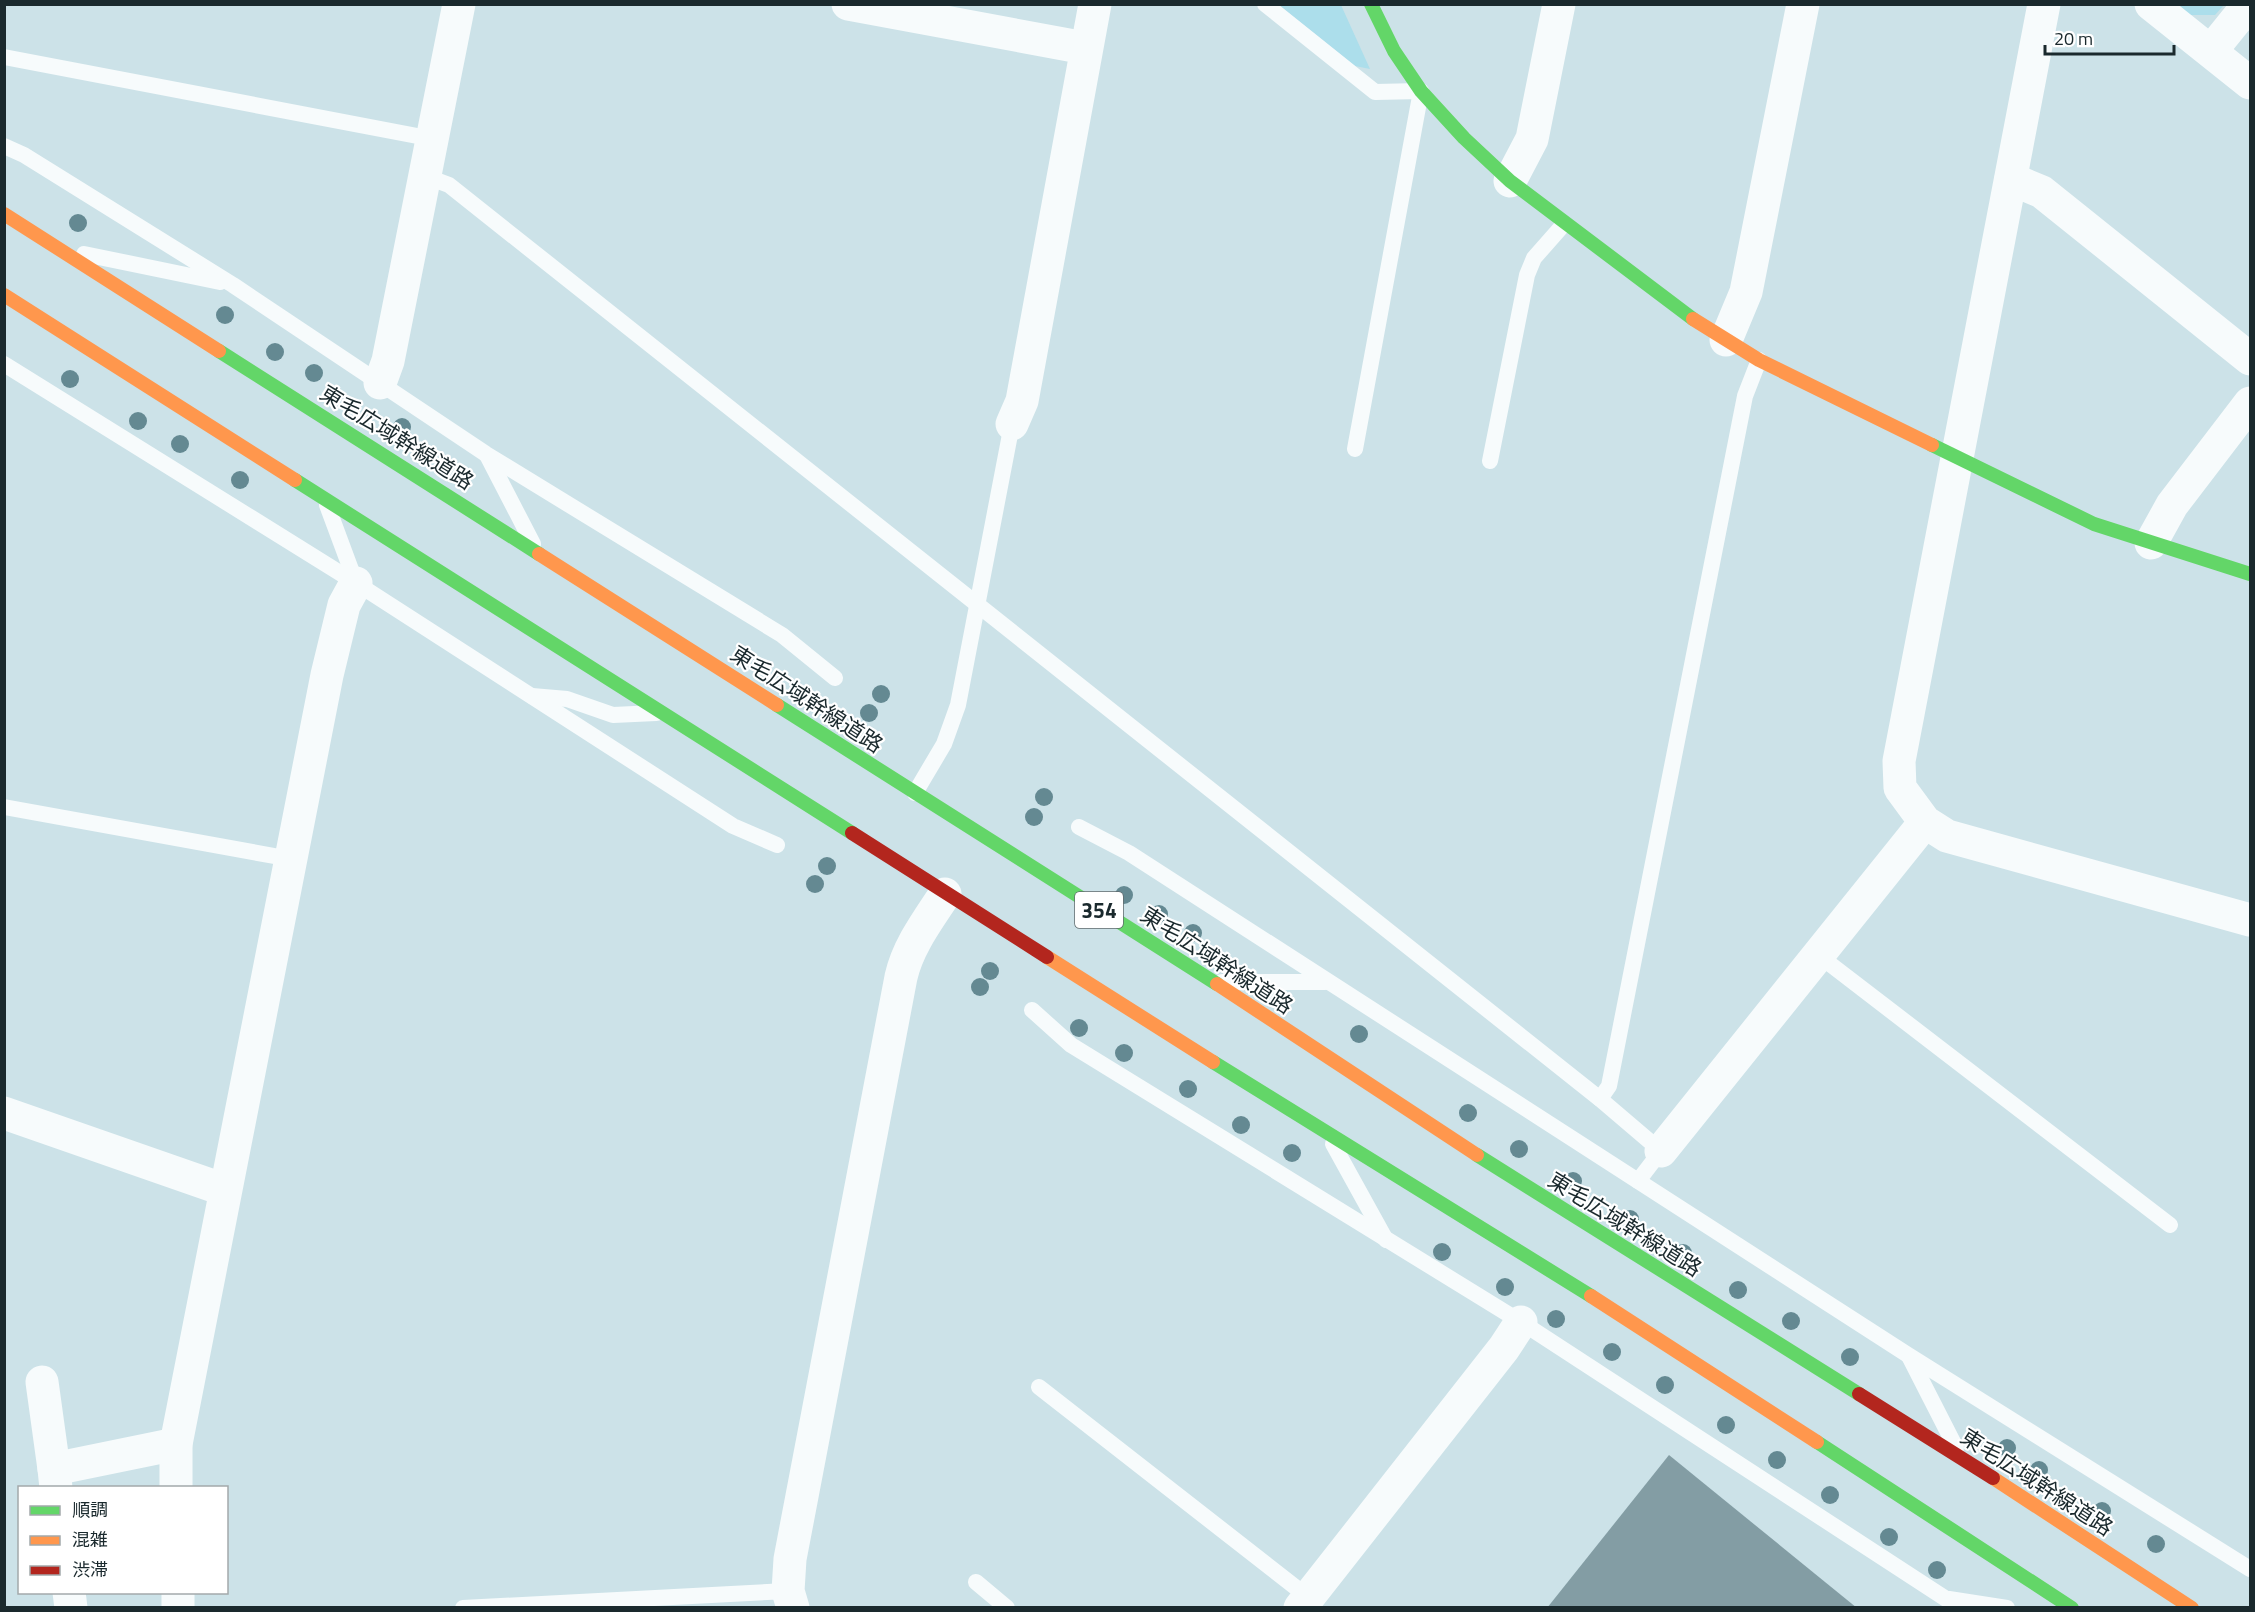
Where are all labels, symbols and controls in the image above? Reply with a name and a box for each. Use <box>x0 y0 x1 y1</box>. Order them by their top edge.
scale bar <box>2045 18 2174 56</box>
text: 20 m <box>2054 25 2093 52</box>
street label: 東毛広域幹線道路 <box>313 376 481 498</box>
street label: 東毛広域幹線道路 <box>724 637 890 761</box>
road number: 354 <box>1075 892 1123 928</box>
street label: 東毛広域幹線道路 <box>1134 898 1300 1022</box>
street label: 東毛広域幹線道路 <box>1541 1163 1709 1285</box>
street label: 東毛広域幹線道路 <box>1954 1420 2120 1544</box>
legend <box>18 1486 228 1594</box>
text: 順調 <box>72 1496 108 1523</box>
text: 混雑 <box>72 1526 108 1553</box>
text: 渋滞 <box>72 1556 108 1583</box>

